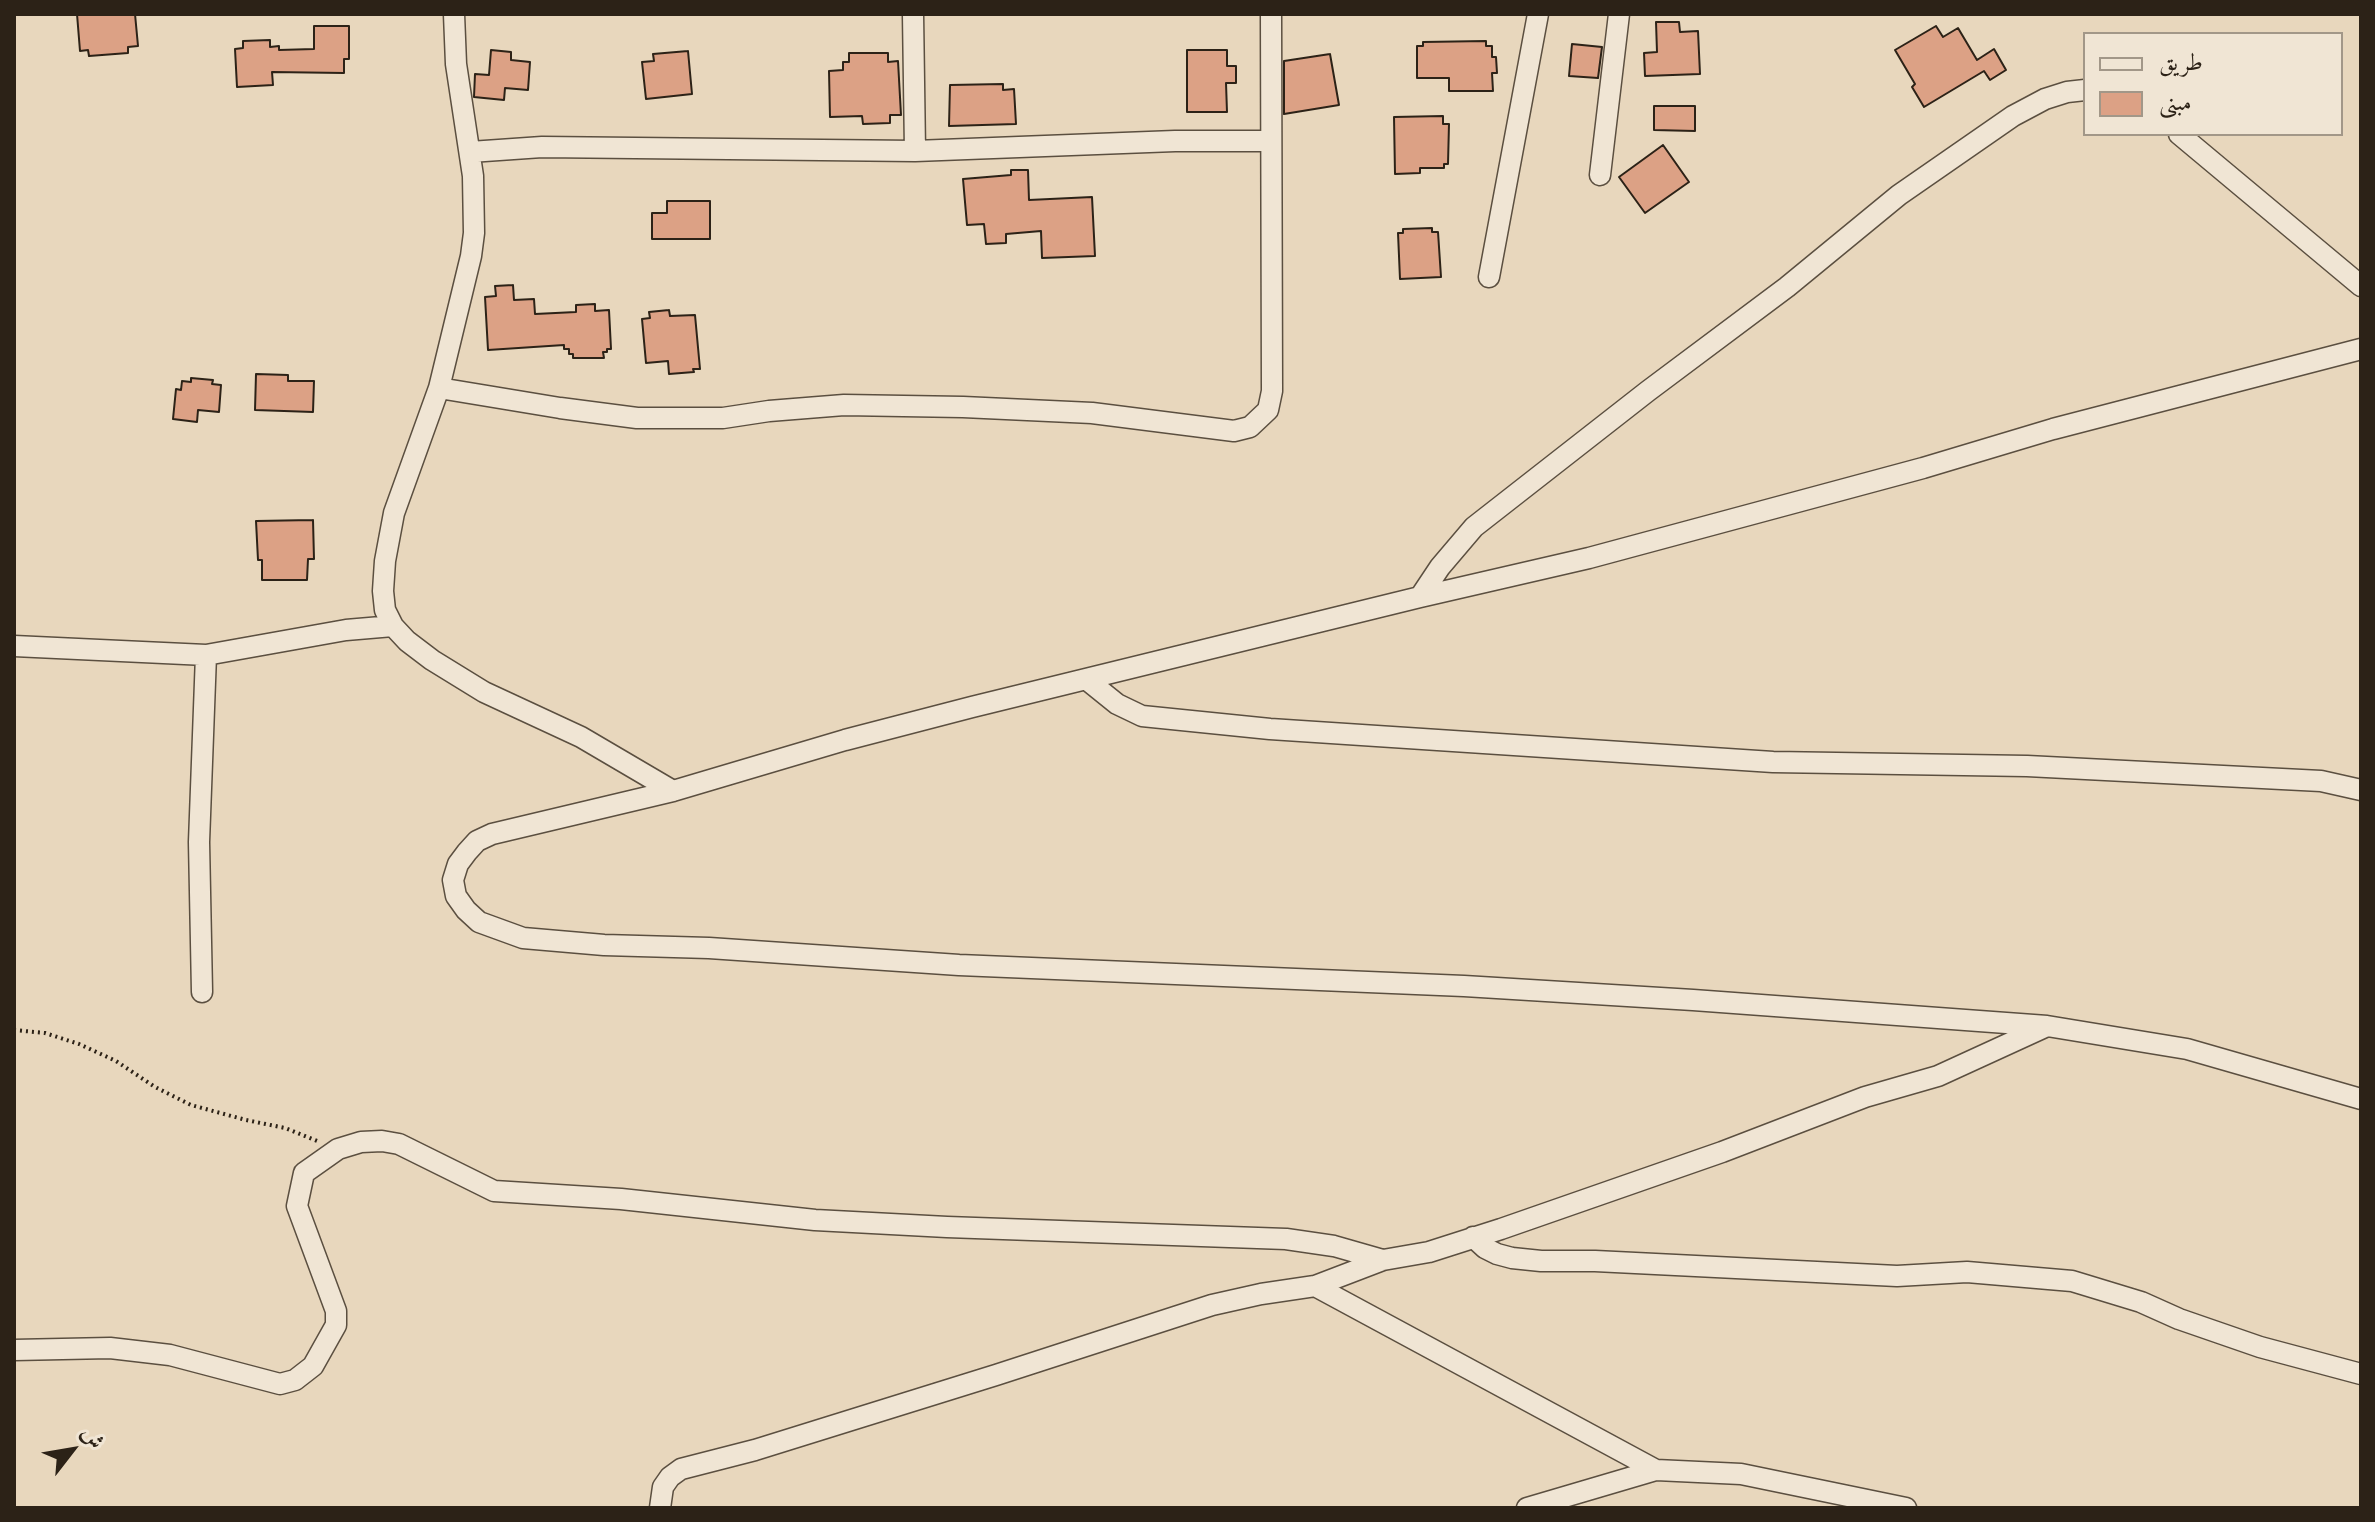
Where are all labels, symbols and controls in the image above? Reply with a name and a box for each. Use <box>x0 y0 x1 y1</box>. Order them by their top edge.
legend <box>2083 32 2343 136</box>
text: طريق <box>2159 48 2203 76</box>
text: مبنى <box>2159 88 2192 116</box>
north arrow <box>32 1410 112 1490</box>
text: ش <box>76 1422 109 1454</box>

